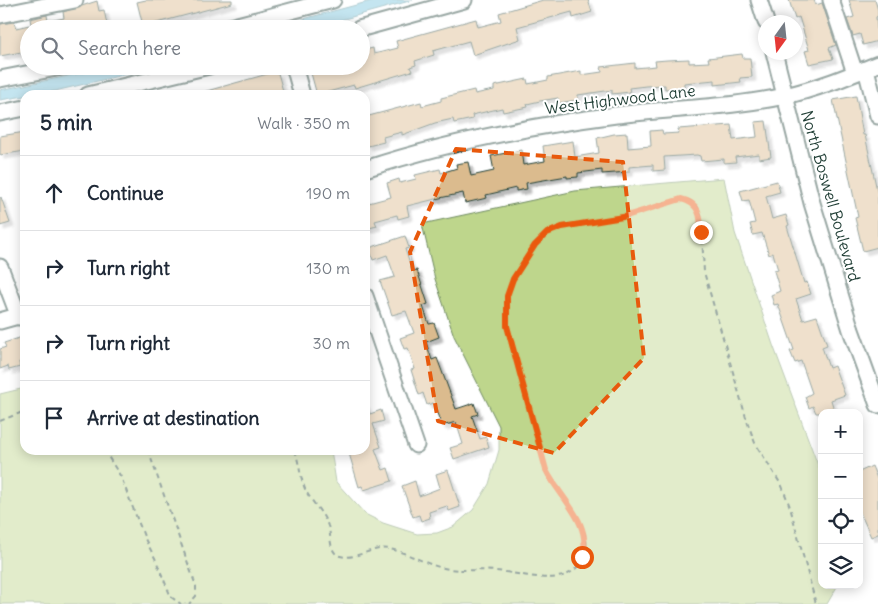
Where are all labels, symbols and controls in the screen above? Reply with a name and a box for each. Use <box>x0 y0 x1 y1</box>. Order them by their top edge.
north arrow <box>758 15 803 60</box>
search box <box>20 20 370 75</box>
icon: search <box>38 34 66 62</box>
text: Search here <box>78 36 181 60</box>
street label: West Highwood Lane <box>544 80 696 118</box>
street label: North Boswell Boulevard <box>797 108 865 284</box>
text: 5 min <box>40 109 92 136</box>
text: Walk · 350 m <box>257 113 350 133</box>
icon: ahead <box>40 179 68 207</box>
text: Continue <box>87 181 164 205</box>
text: 190 m <box>306 183 350 203</box>
route end <box>690 221 713 244</box>
icon: right <box>40 254 68 282</box>
text: Turn right <box>87 256 170 280</box>
text: 130 m <box>306 258 350 278</box>
icon: right <box>40 329 68 357</box>
text: Turn right <box>87 331 170 355</box>
text: 30 m <box>313 333 350 353</box>
icon: arrive <box>40 404 68 432</box>
text: Arrive at destination <box>87 406 260 430</box>
map controls <box>818 409 863 589</box>
button: + <box>818 409 863 454</box>
button: − <box>818 454 863 499</box>
button: locate <box>818 499 863 544</box>
button: layers <box>818 544 863 589</box>
route start <box>571 546 594 569</box>

